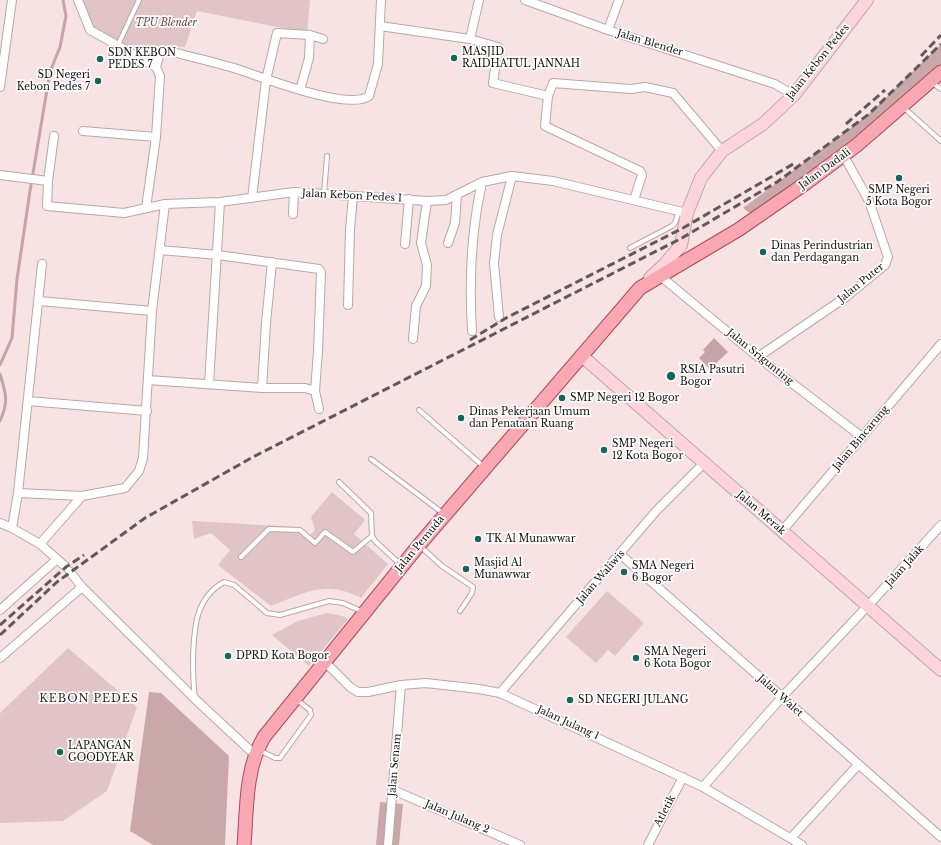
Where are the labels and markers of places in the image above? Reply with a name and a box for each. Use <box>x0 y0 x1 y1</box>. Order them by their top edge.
place label: MASJID RAIDHATUL JANNAH <box>462 46 580 70</box>
place label: SDN KEBON PEDES 7 <box>108 47 176 70</box>
marker: MASJID RAIDHATUL JANNAH <box>449 53 459 63</box>
marker: SDN KEBON PEDES 7 <box>95 54 105 64</box>
place label: SD Negeri Kebon Pedes 7 <box>17 69 90 92</box>
marker: SD Negeri Kebon Pedes 7 <box>93 76 103 86</box>
marker: SMP Negeri 5 Kota Bogor <box>894 173 904 183</box>
place label: SMP Negeri 5 Kota Bogor <box>866 184 932 208</box>
place label: Dinas Perindustrian dan Perdagangan <box>771 240 873 264</box>
marker: Dinas Perindustrian dan Perdagangan <box>758 247 768 257</box>
place label: RSIA Pasutri Bogor <box>680 364 745 388</box>
marker: RSIA Pasutri Bogor <box>665 370 677 382</box>
place label: SMP Negeri 12 Bogor <box>570 392 679 404</box>
marker: SMP Negeri 12 Bogor <box>557 393 567 403</box>
place label: Dinas Pekerjaan Umum dan Penataan Ruang <box>469 406 590 430</box>
marker: Dinas Pekerjaan Umum dan Penataan Ruang <box>456 413 466 423</box>
place label: SMP Negeri 12 Kota Bogor <box>612 438 683 462</box>
marker: SMP Negeri 12 Kota Bogor <box>599 445 609 455</box>
place label: TK Al Munawwar <box>486 533 575 545</box>
marker: TK Al Munawwar <box>473 534 483 544</box>
place label: Masjid Al Munawwar <box>474 557 531 580</box>
place label: SMA Negeri 6 Bogor <box>632 560 694 584</box>
marker: Masjid Al Munawwar <box>461 564 471 574</box>
marker: SMA Negeri 6 Bogor <box>619 567 629 577</box>
place label: SMA Negeri 6 Kota Bogor <box>644 646 711 670</box>
place label: DPRD Kota Bogor <box>236 650 329 662</box>
marker: DPRD Kota Bogor <box>223 651 233 661</box>
marker: SMA Negeri 6 Kota Bogor <box>631 653 641 663</box>
place label: SD NEGERI JULANG <box>578 694 688 706</box>
marker: SD NEGERI JULANG <box>565 695 575 705</box>
place label: LAPANGAN GOODYEAR <box>68 740 134 764</box>
marker: LAPANGAN GOODYEAR <box>55 747 65 757</box>

